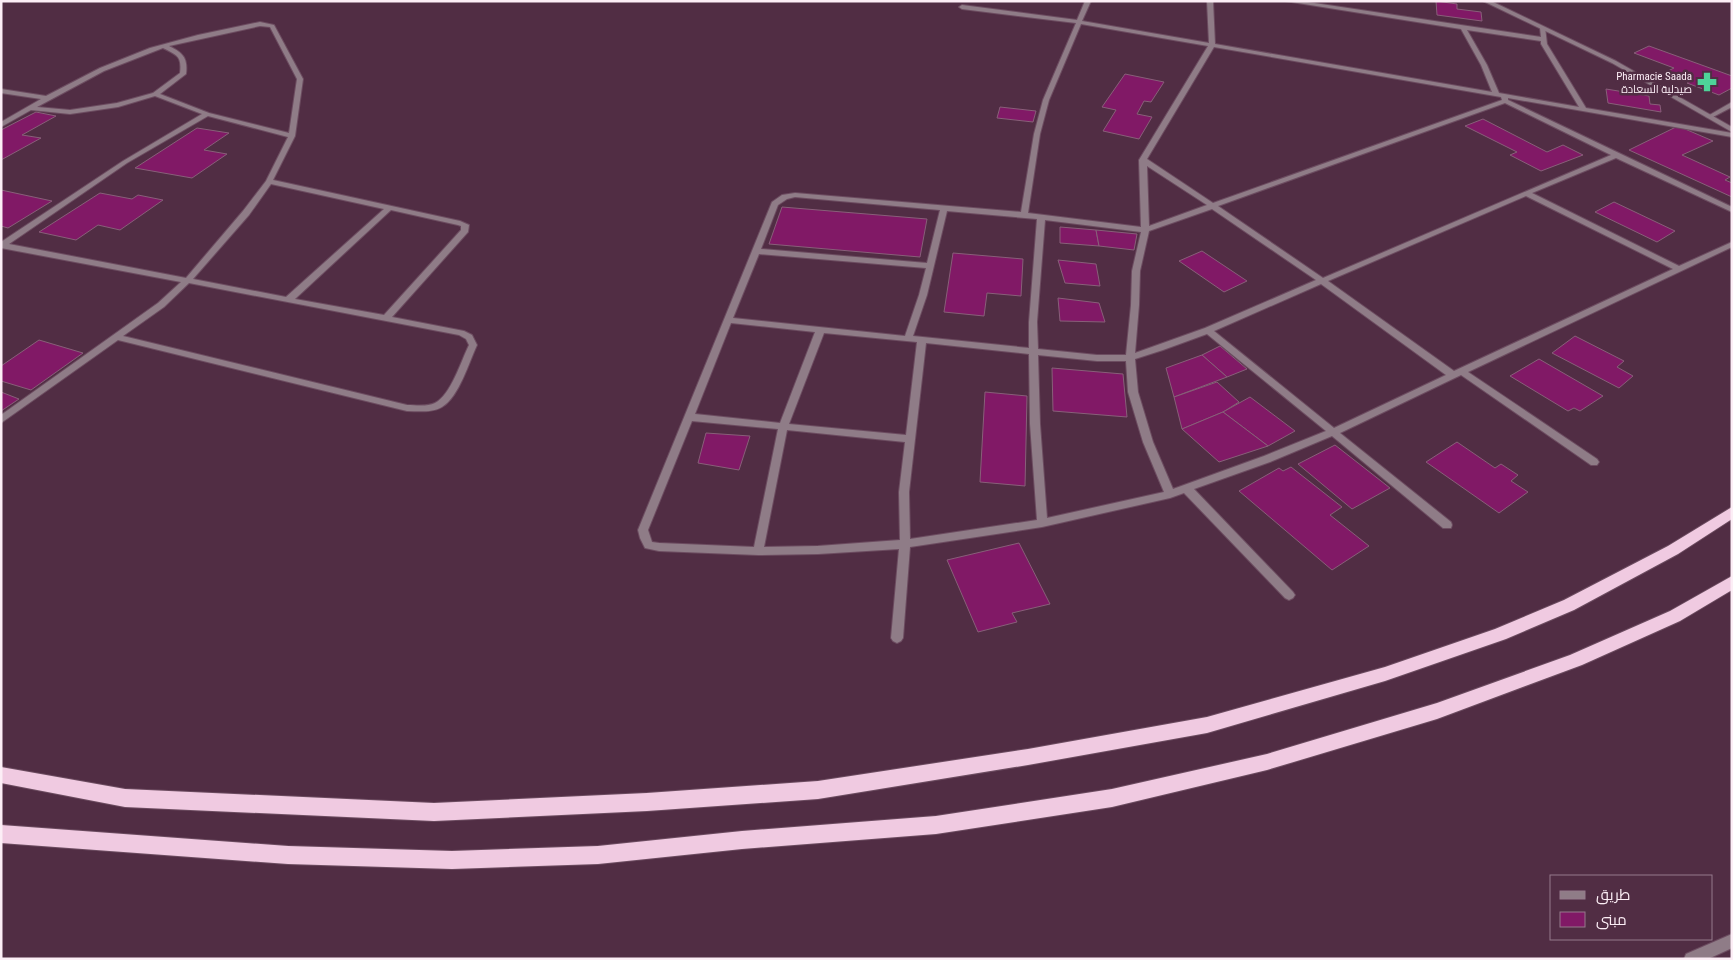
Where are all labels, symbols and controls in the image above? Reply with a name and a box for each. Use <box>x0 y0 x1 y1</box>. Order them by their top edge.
place label: Pharmacie Saada صيدلية السعادة <box>1616 70 1692 96</box>
pharmacy icon: Pharmacie Saada صيدلية السعادة <box>1696 71 1718 93</box>
legend <box>1550 875 1713 940</box>
text: طريق <box>1596 886 1630 905</box>
text: مبنى <box>1596 911 1627 930</box>

